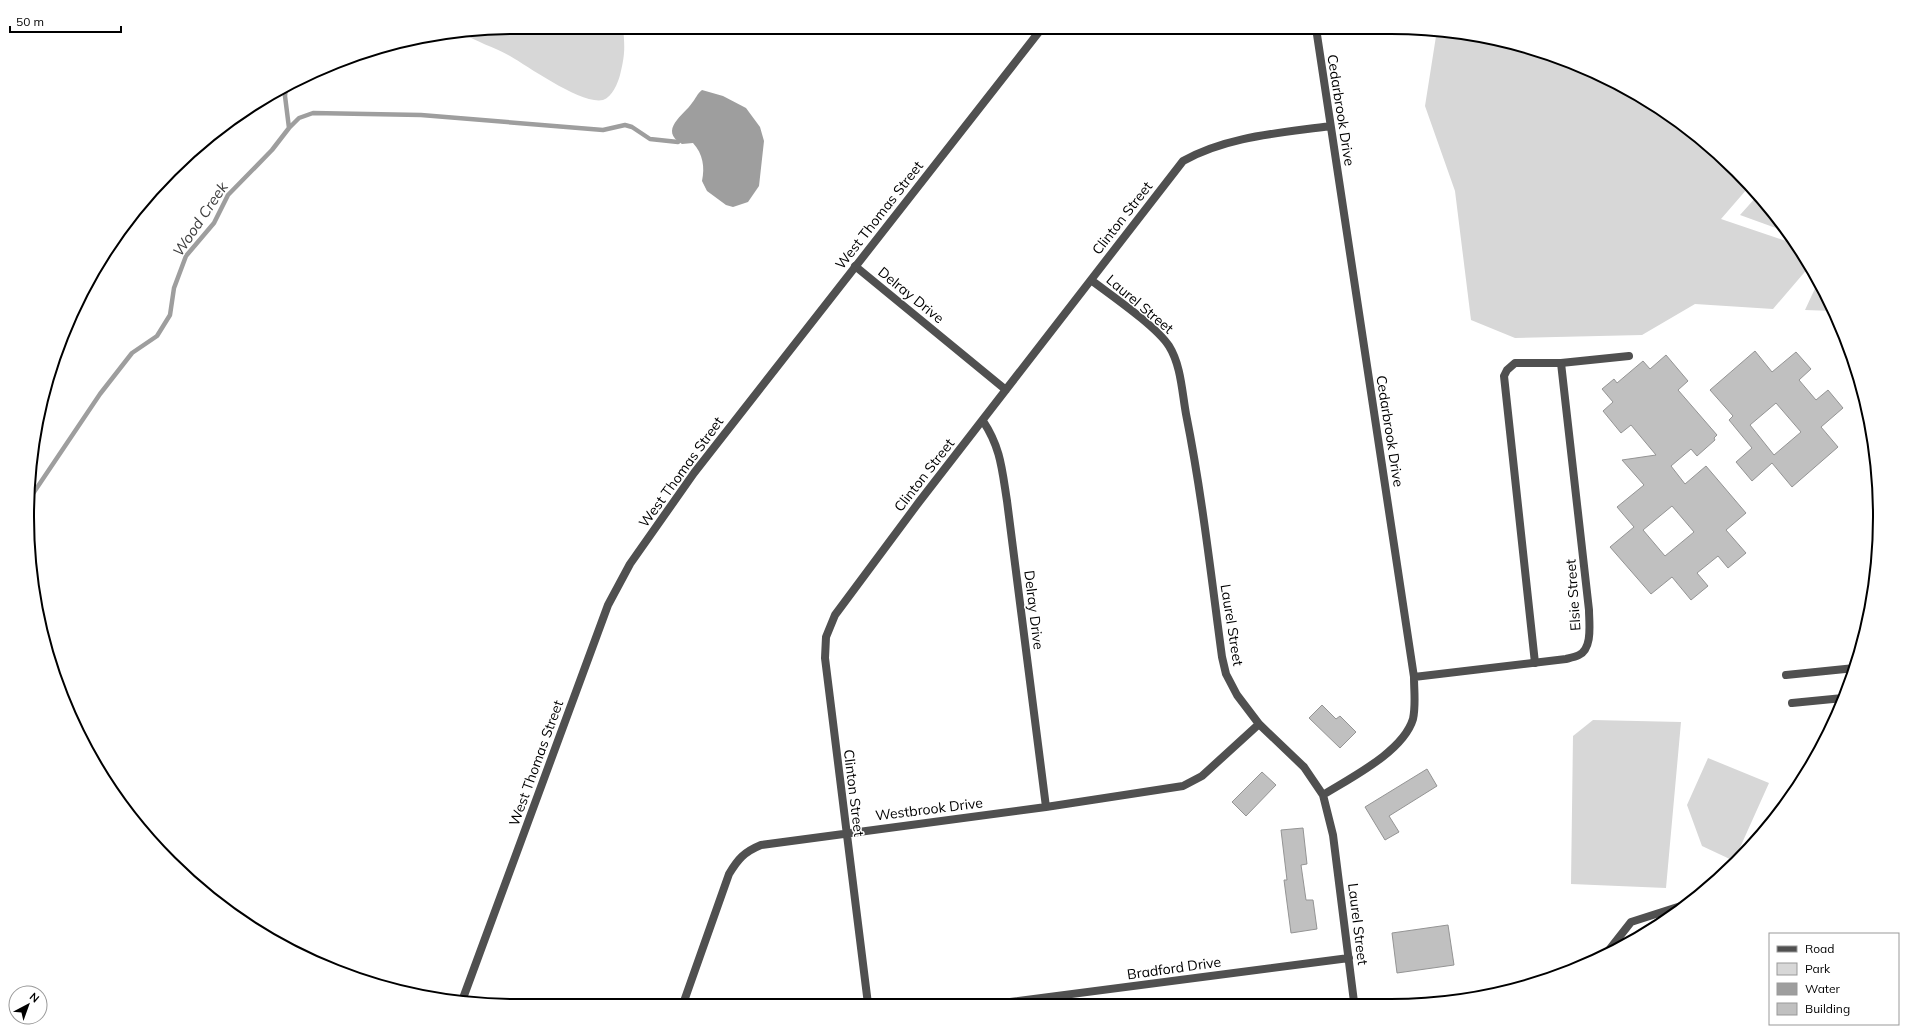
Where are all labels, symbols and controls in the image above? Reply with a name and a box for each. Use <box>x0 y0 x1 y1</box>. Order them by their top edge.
scale bar <box>10 8 121 34</box>
text: 50 m <box>16 14 44 29</box>
street label: Cedarbrook Drive <box>1323 53 1359 167</box>
street label: West Thomas Street <box>831 157 927 273</box>
water label: Wood Creek <box>168 177 232 260</box>
street label: Clinton Street <box>1088 178 1156 258</box>
street label: Delray Drive <box>874 263 948 327</box>
street label: Laurel Street <box>1103 271 1177 337</box>
street label: Cedarbrook Drive <box>1372 374 1408 488</box>
street label: West Thomas Street <box>635 413 727 531</box>
street label: Clinton Street <box>890 435 958 515</box>
street label: Elsie Street <box>1562 558 1584 631</box>
street label: Delray Drive <box>1020 569 1048 651</box>
street label: Laurel Street <box>1217 583 1247 667</box>
street label: West Thomas Street <box>505 698 567 828</box>
street label: Clinton Street <box>840 748 868 838</box>
street label: Westbrook Drive <box>874 793 984 825</box>
street label: Laurel Street <box>1344 882 1372 966</box>
legend <box>1769 933 1899 1025</box>
text: Road <box>1805 941 1834 956</box>
street label: Bradford Drive <box>1126 952 1222 984</box>
text: Park <box>1805 961 1831 976</box>
text: Water <box>1805 981 1841 996</box>
north arrow <box>8 985 48 1025</box>
text: N <box>27 989 42 1005</box>
text: Building <box>1805 1001 1850 1016</box>

